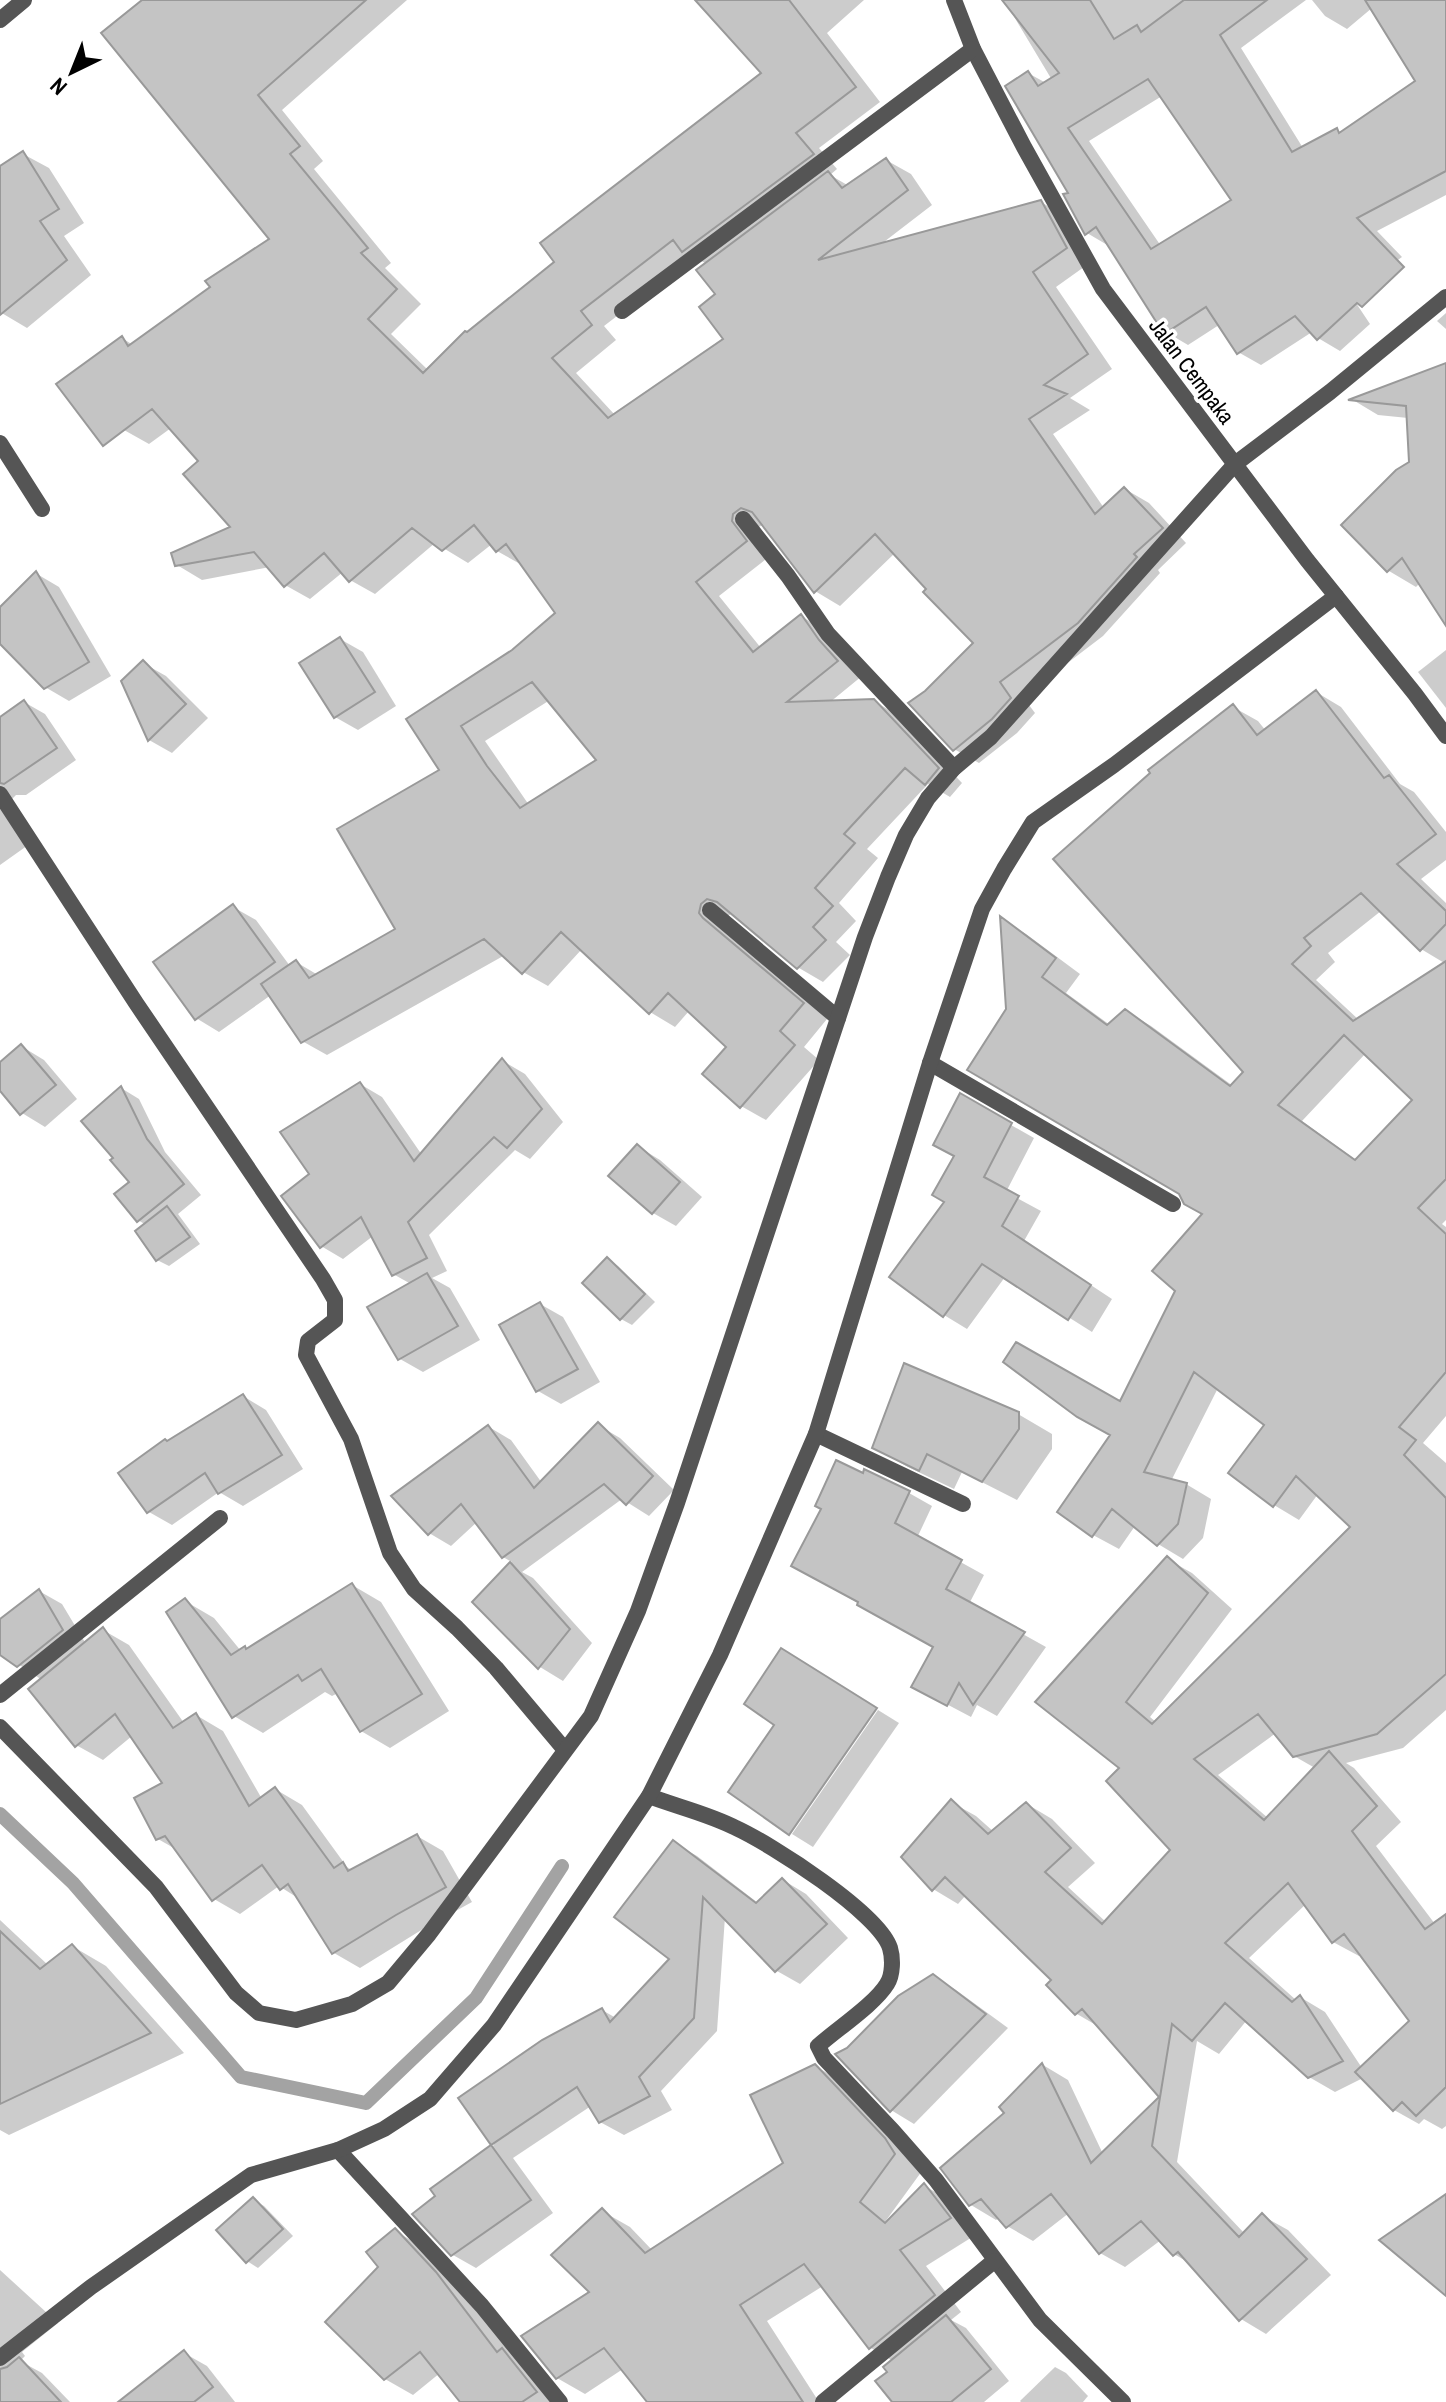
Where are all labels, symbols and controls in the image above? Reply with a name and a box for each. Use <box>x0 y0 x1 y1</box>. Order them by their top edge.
north arrow <box>32 32 112 112</box>
text: N <box>43 71 73 102</box>
street label: Jalan Cempaka <box>1142 312 1242 430</box>

